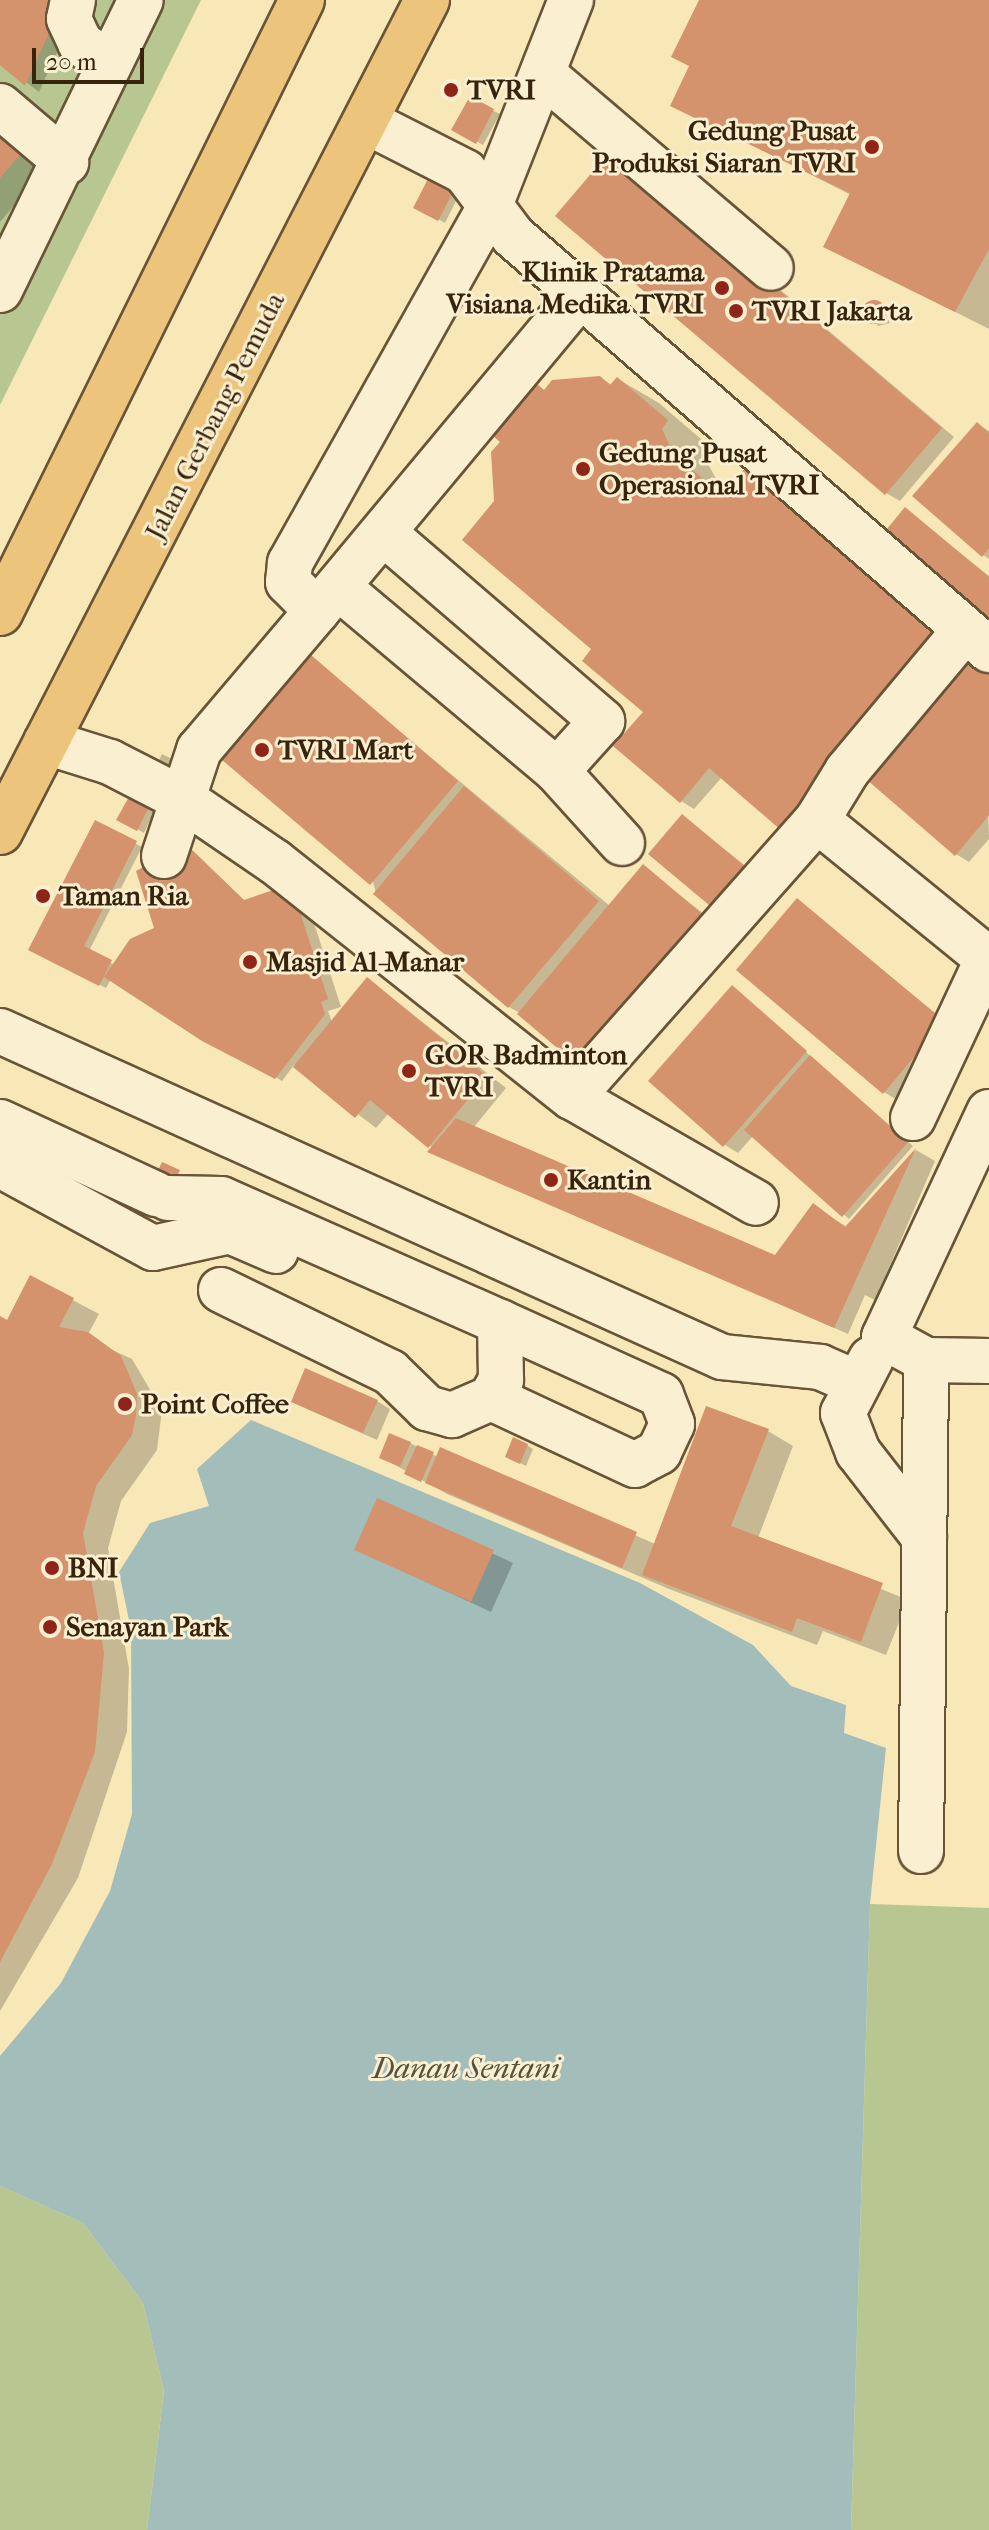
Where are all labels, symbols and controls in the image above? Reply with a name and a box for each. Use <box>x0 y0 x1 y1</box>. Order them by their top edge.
scale bar <box>36 32 148 82</box>
text: 20 m <box>46 48 97 76</box>
place label: TVRI <box>467 73 536 107</box>
marker: TVRI <box>442 81 460 99</box>
place label: Gedung Pusat Produksi Siaran TVRI <box>592 114 856 180</box>
marker: Gedung Pusat Produksi Siaran TVRI <box>863 138 881 156</box>
place label: Klinik Pratama Visiana Medika TVRI <box>446 255 704 321</box>
marker: Klinik Pratama Visiana Medika TVRI <box>711 277 733 299</box>
street label: Jalan Gerbang Pemuda <box>138 287 292 545</box>
place label: TVRI Jakarta <box>752 294 912 328</box>
marker: TVRI Jakarta <box>727 302 745 320</box>
place label: Gedung Pusat Operasional TVRI <box>599 436 819 502</box>
marker: Gedung Pusat Operasional TVRI <box>574 460 592 478</box>
place label: TVRI Mart <box>278 733 413 767</box>
marker: TVRI Mart <box>253 741 271 759</box>
place label: Taman Ria <box>59 879 188 913</box>
marker: Taman Ria <box>34 887 52 905</box>
place label: Masjid Al-Manar <box>266 945 464 979</box>
marker: Masjid Al-Manar <box>241 953 259 971</box>
place label: GOR Badminton TVRI <box>425 1038 627 1104</box>
marker: GOR Badminton TVRI <box>400 1062 418 1080</box>
place label: Kantin <box>567 1163 651 1197</box>
marker: Kantin <box>542 1171 560 1189</box>
place label: Point Coffee <box>141 1387 289 1421</box>
marker: Point Coffee <box>116 1395 134 1413</box>
place label: BNI <box>68 1551 118 1585</box>
marker: BNI <box>43 1559 61 1577</box>
place label: Senayan Park <box>66 1610 229 1644</box>
marker: Senayan Park <box>41 1618 59 1636</box>
water label: Danau Sentani <box>372 2051 560 2087</box>

